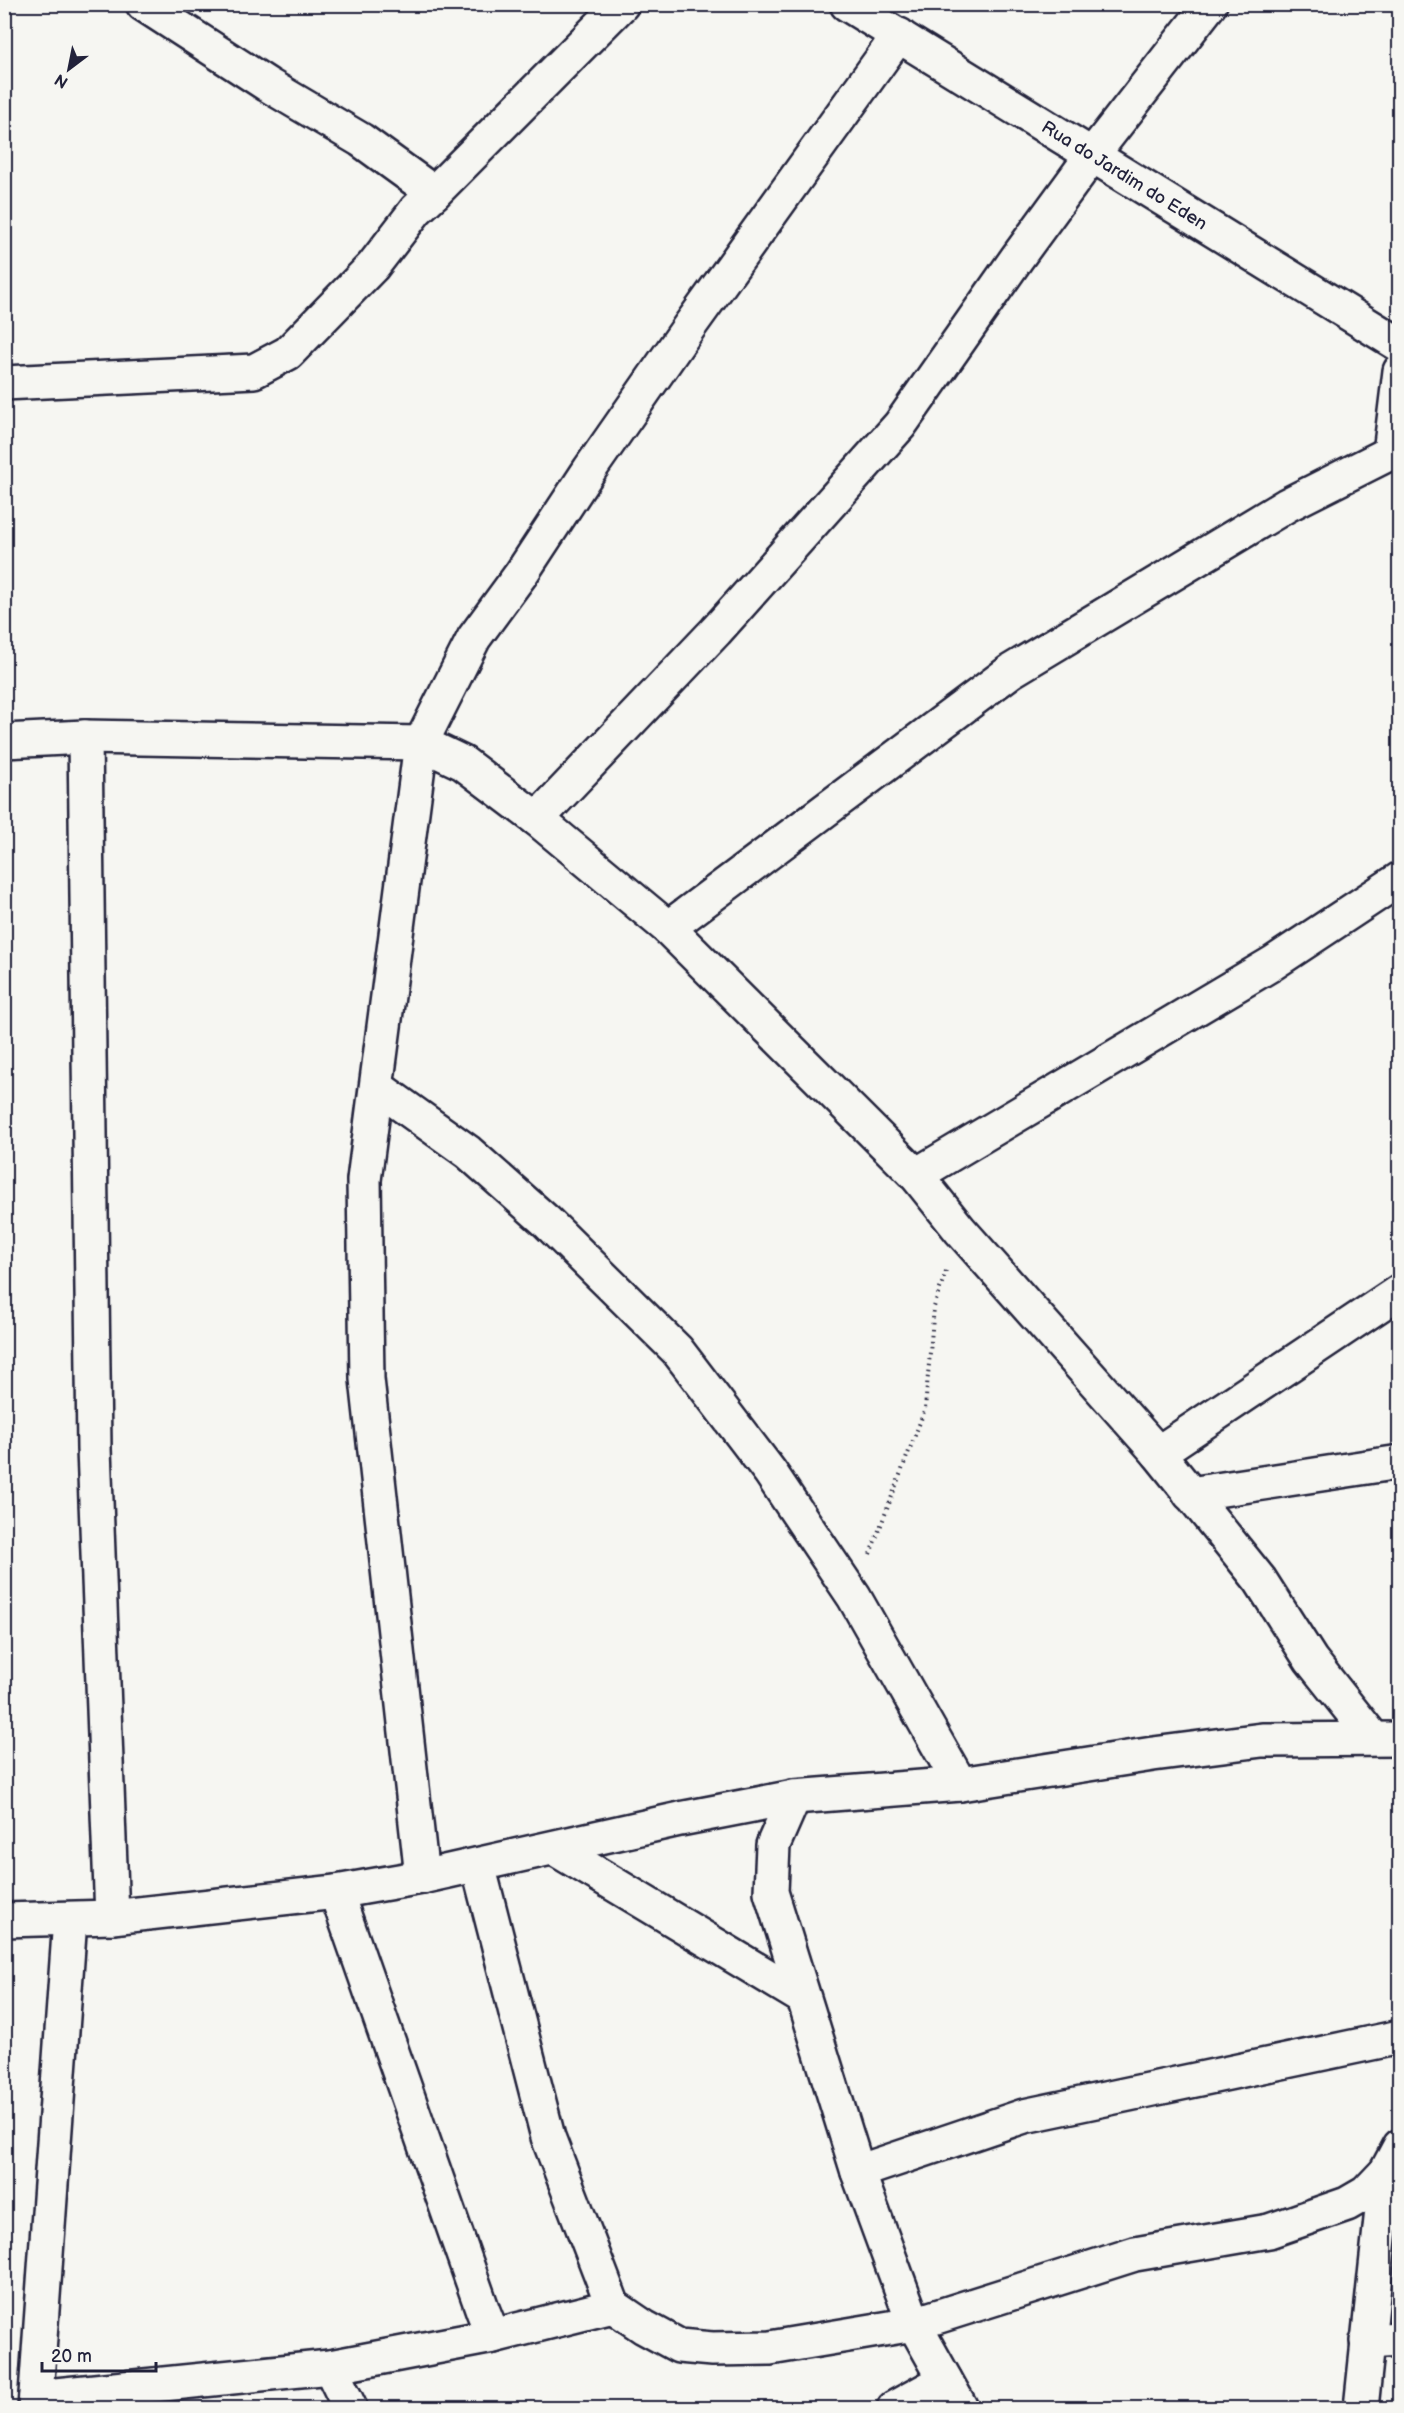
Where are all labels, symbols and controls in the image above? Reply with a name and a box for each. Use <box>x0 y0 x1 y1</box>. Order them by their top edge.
north arrow <box>39 39 99 99</box>
text: N <box>52 69 72 92</box>
street label: Rua do Jardim do Eden <box>1038 116 1211 234</box>
scale bar <box>42 2335 156 2373</box>
text: 20 m <box>51 2346 92 2367</box>

